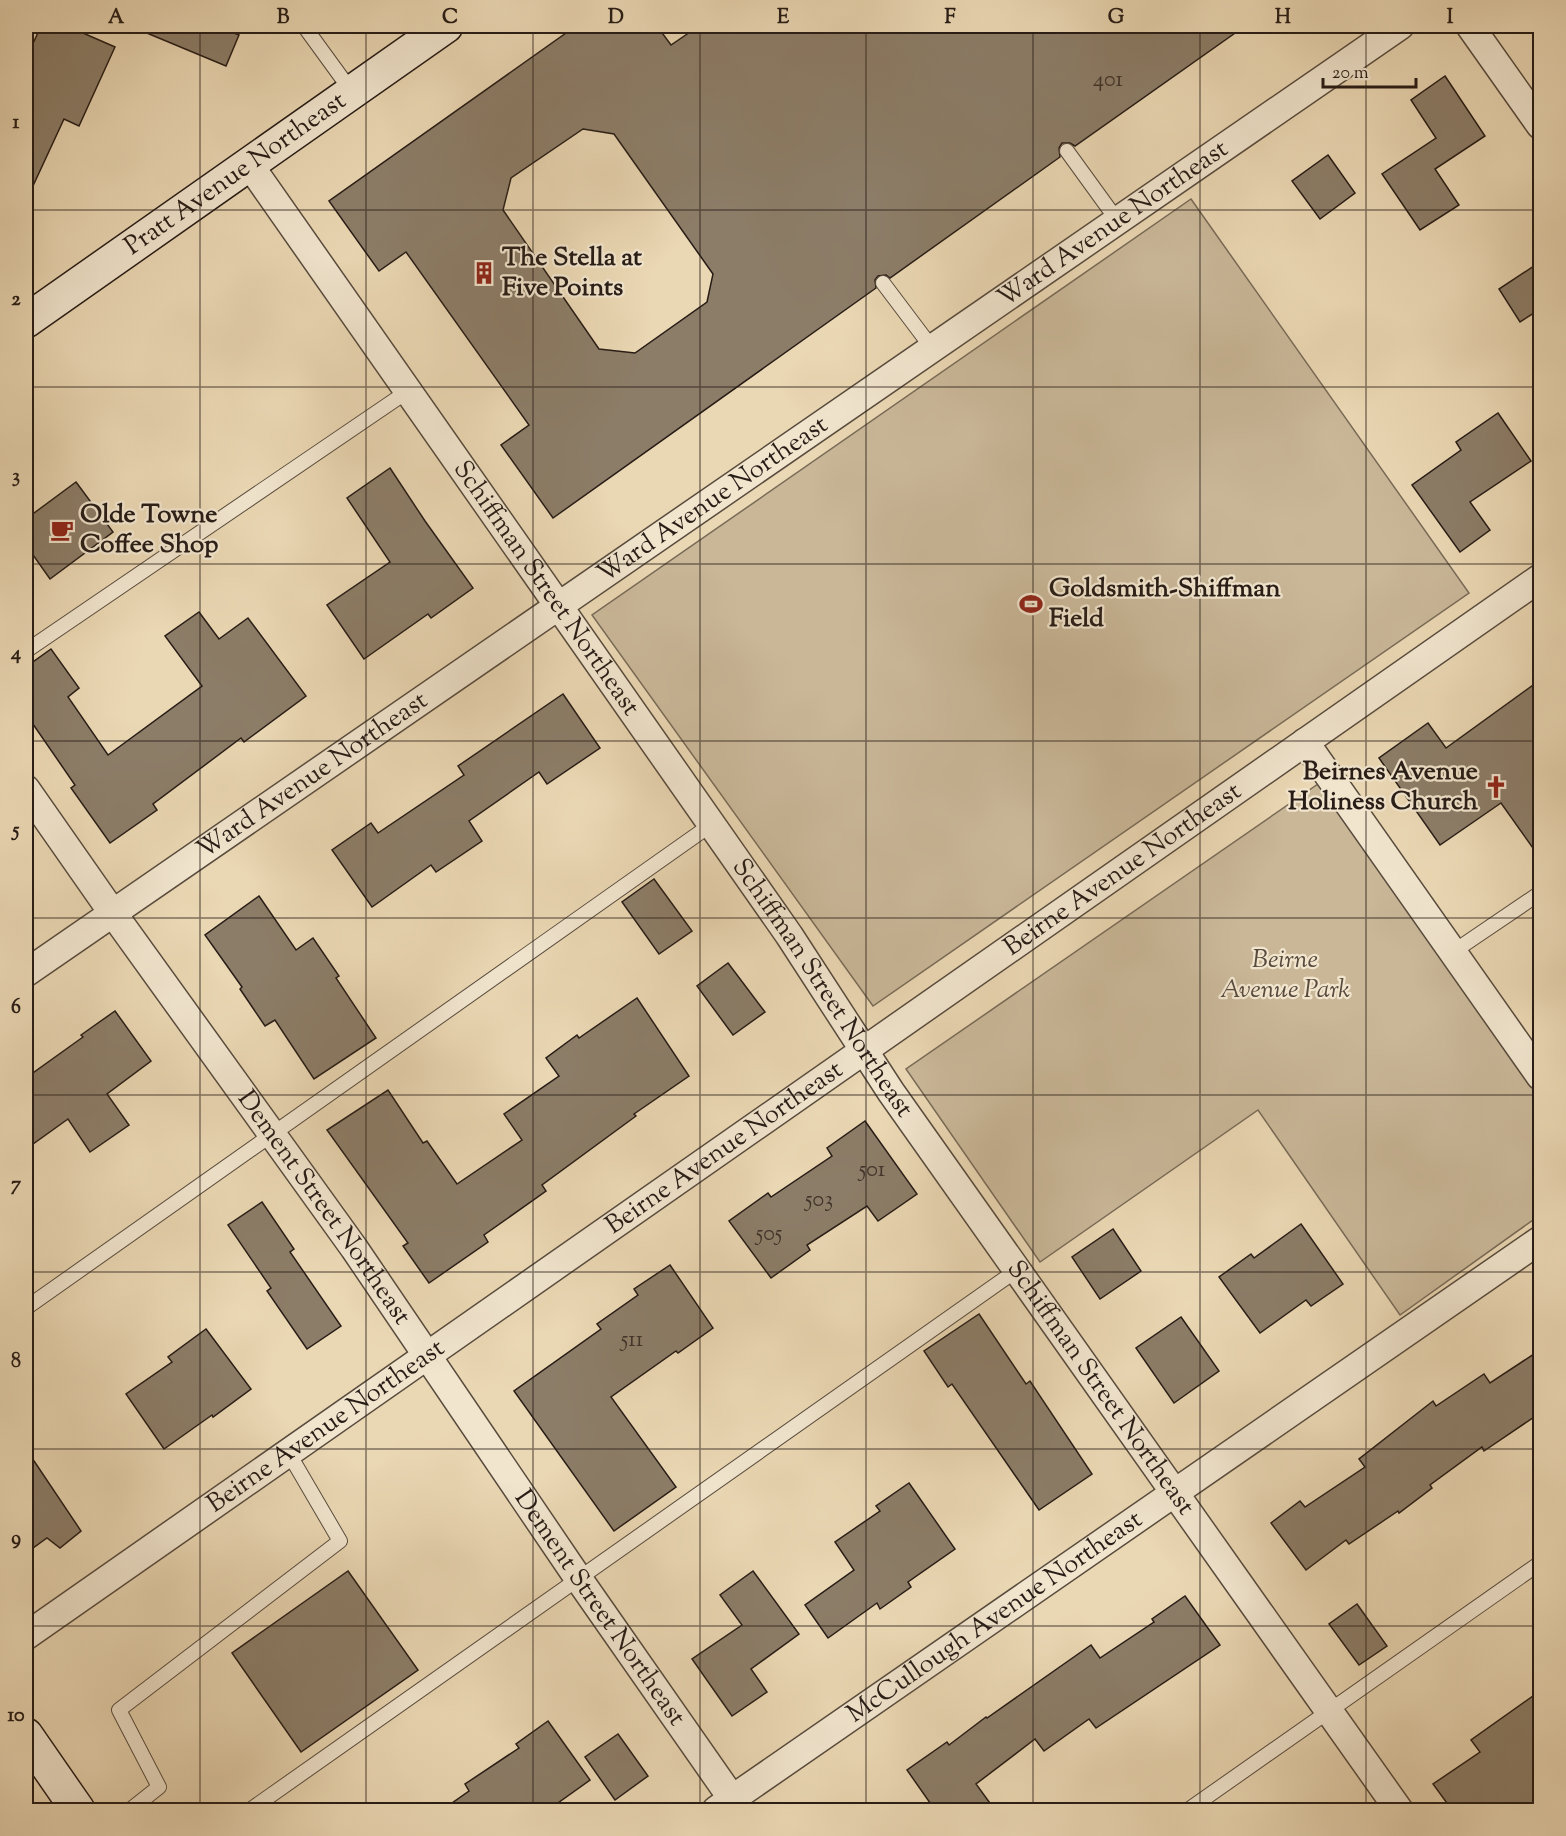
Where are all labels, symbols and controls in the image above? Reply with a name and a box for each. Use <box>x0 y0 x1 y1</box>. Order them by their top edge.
text: A <box>108 4 125 33</box>
text: B <box>277 4 290 33</box>
text: C <box>442 4 458 33</box>
text: D <box>608 4 624 33</box>
text: E <box>777 4 790 33</box>
text: F <box>944 4 956 33</box>
text: G <box>1108 4 1125 33</box>
text: H <box>1275 4 1291 33</box>
text: I <box>1447 4 1454 33</box>
scale bar <box>1323 51 1416 89</box>
text: 20 m <box>1332 61 1369 87</box>
house number: 401 <box>1093 65 1123 97</box>
street label: Pratt Avenue Northeast <box>117 83 354 265</box>
text: 1 <box>13 109 20 138</box>
street label: Ward Avenue Northeast <box>990 131 1236 317</box>
place label: The Stella at Five Points <box>502 240 642 307</box>
building icon: The Stella at Five Points <box>471 260 497 286</box>
text: 2 <box>11 286 21 315</box>
street label: Ward Avenue Northeast <box>590 407 836 592</box>
street label: Schiffman Street Northeast <box>444 453 649 724</box>
text: 3 <box>12 463 20 492</box>
place label: Olde Towne Coffee Shop <box>80 497 218 564</box>
cafe icon: Olde Towne Coffee Shop <box>49 517 75 543</box>
place label: Goldsmith-Shiffman Field <box>1049 571 1281 638</box>
sports icon: Goldsmith-Shiffman Field <box>1018 591 1044 617</box>
text: 4 <box>10 640 21 669</box>
street label: Ward Avenue Northeast <box>190 683 436 868</box>
place label: Beirnes Avenue Holiness Church <box>1288 754 1479 821</box>
street label: Beirne Avenue Northeast <box>996 773 1249 966</box>
church icon: Beirnes Avenue Holiness Church <box>1483 774 1509 800</box>
text: 5 <box>11 817 20 846</box>
street label: Schiffman Street Northeast <box>723 851 922 1125</box>
park label: Beirne Avenue Park <box>1220 942 1350 1009</box>
text: 6 <box>11 994 21 1023</box>
street label: Beirne Avenue Northeast <box>598 1052 851 1244</box>
street label: Dement Street Northeast <box>228 1083 420 1333</box>
house number: 501 <box>857 1155 886 1187</box>
text: 7 <box>11 1171 22 1200</box>
house number: 503 <box>803 1185 833 1217</box>
house number: 505 <box>754 1219 783 1251</box>
street label: Schiffman Street Northeast <box>997 1253 1203 1523</box>
house number: 511 <box>619 1325 644 1357</box>
street label: Beirne Avenue Northeast <box>200 1330 452 1522</box>
text: 8 <box>11 1348 21 1377</box>
street label: Dement Street Northeast <box>505 1482 695 1734</box>
street label: McCullough Avenue Northeast <box>840 1502 1150 1732</box>
text: 9 <box>11 1525 21 1554</box>
text: 10 <box>7 1702 25 1731</box>

